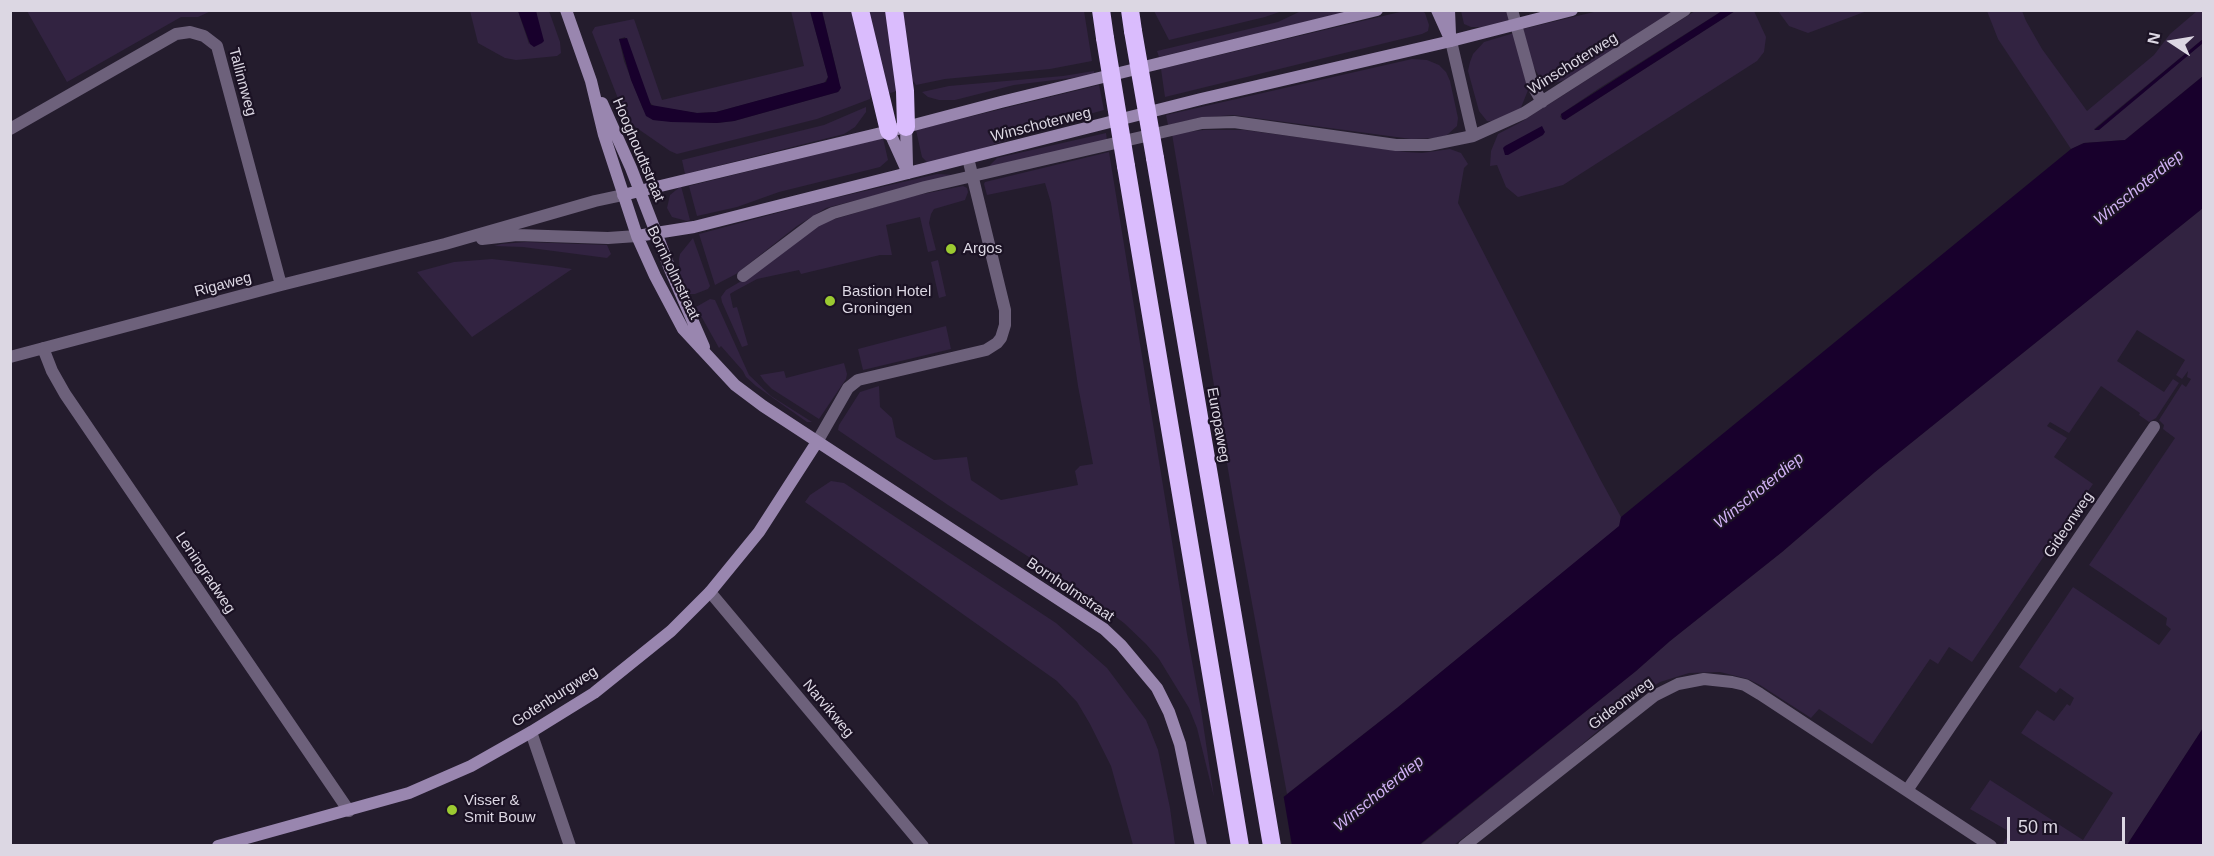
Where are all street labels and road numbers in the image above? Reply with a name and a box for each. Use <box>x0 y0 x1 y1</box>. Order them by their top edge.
street label: Winschoterweg <box>1525 29 1621 99</box>
street label: Tallinnweg <box>224 46 260 118</box>
street label: Hooghoudtstraat <box>608 95 668 205</box>
street label: Winschoterweg <box>989 104 1093 146</box>
street label: Bornholmstraat <box>643 223 703 323</box>
street label: Rigaweg <box>192 269 254 301</box>
street label: Europaweg <box>1203 386 1233 464</box>
street label: Gideonweg <box>2040 489 2098 561</box>
street label: Leningradweg <box>171 529 239 617</box>
street label: Bornholmstraat <box>1023 554 1117 626</box>
street label: Gotenburgweg <box>509 663 601 731</box>
street label: Gideonweg <box>1585 674 1657 734</box>
street label: Narvikweg <box>799 676 857 742</box>

